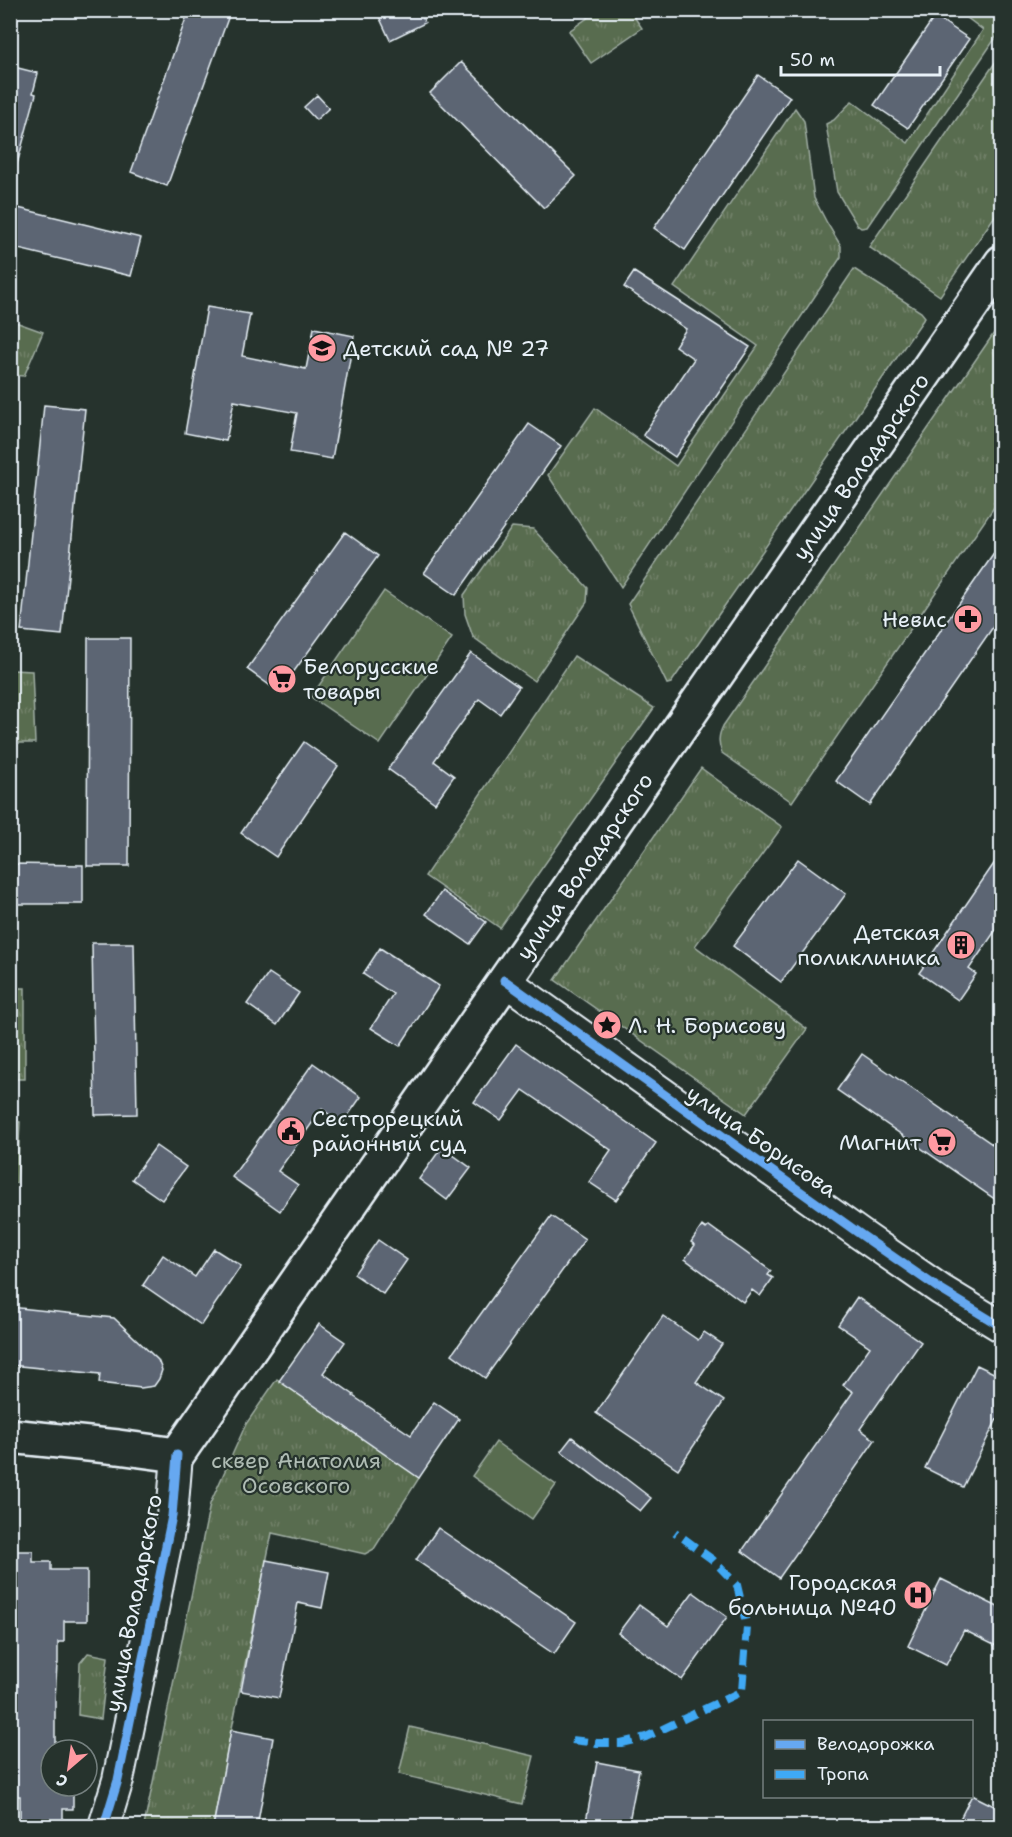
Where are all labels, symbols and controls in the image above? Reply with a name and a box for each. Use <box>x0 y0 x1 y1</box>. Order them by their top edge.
scale bar <box>781 39 940 77</box>
text: 50 m <box>790 48 835 72</box>
school or university icon: Детский сад № 27 <box>306 332 338 364</box>
place label: Детский сад № 27 <box>343 334 549 363</box>
street label: улица Володарского <box>786 367 936 566</box>
pharmacy icon: Невис <box>952 603 984 635</box>
place label: Невис <box>882 605 947 634</box>
place label: Белорусские товары <box>303 652 439 706</box>
supermarket icon: Белорусские товары <box>266 663 298 695</box>
street label: улица Володарского <box>510 767 660 966</box>
place label: Детская поликлиника <box>797 918 940 972</box>
building icon: Детская поликлиника <box>945 929 977 961</box>
place icon: Л. Н. Борисову <box>591 1009 623 1041</box>
place label: Л. Н. Борисову <box>628 1011 786 1040</box>
street label: улица Борисова <box>681 1079 843 1204</box>
place label: Сестрорецкий районный суд <box>312 1104 466 1158</box>
public building icon: Сестрорецкий районный суд <box>275 1115 307 1147</box>
supermarket icon: Магнит <box>926 1126 958 1158</box>
place label: Магнит <box>839 1128 922 1157</box>
park label: сквер Анатолия Осовского <box>211 1446 381 1500</box>
street label: улица Володарского <box>98 1492 169 1715</box>
place label: Городская больница №40 <box>728 1568 897 1622</box>
hospital icon: Городская больница №40 <box>902 1579 934 1611</box>
legend <box>763 1720 973 1798</box>
text: Велодорожка <box>817 1732 935 1756</box>
north arrow <box>39 1738 99 1798</box>
text: Тропа <box>817 1762 869 1786</box>
text: С <box>52 1769 71 1792</box>

